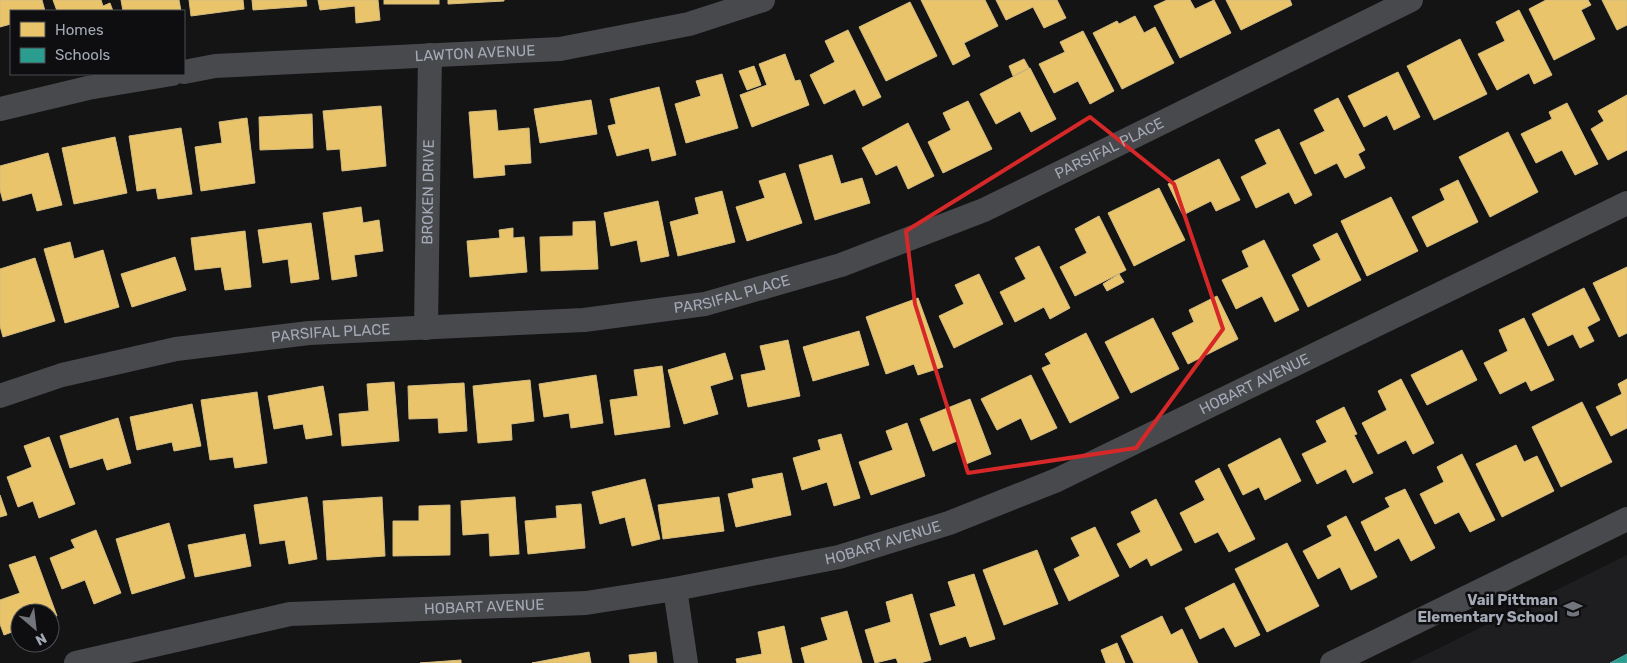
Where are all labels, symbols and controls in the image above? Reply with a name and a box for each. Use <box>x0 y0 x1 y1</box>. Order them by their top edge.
legend <box>10 10 185 75</box>
text: Homes <box>55 21 104 39</box>
street label: LAWTON AVENUE <box>414 41 536 65</box>
text: Schools <box>55 46 111 64</box>
street label: PARSIFAL PLACE <box>1052 114 1167 183</box>
street label: BROKEN DRIVE <box>418 139 438 245</box>
street label: PARSIFAL PLACE <box>673 271 792 317</box>
street label: PARSIFAL PLACE <box>270 320 391 346</box>
street label: HOBART AVENUE <box>1196 350 1313 418</box>
street label: HOBART AVENUE <box>823 517 943 569</box>
place label: Vail Pittman Elementary School <box>1417 591 1558 626</box>
street label: HOBART AVENUE <box>424 596 545 618</box>
school or university icon: Vail Pittman Elementary School <box>1562 598 1584 620</box>
north arrow <box>10 603 60 653</box>
text: N <box>32 629 49 649</box>

